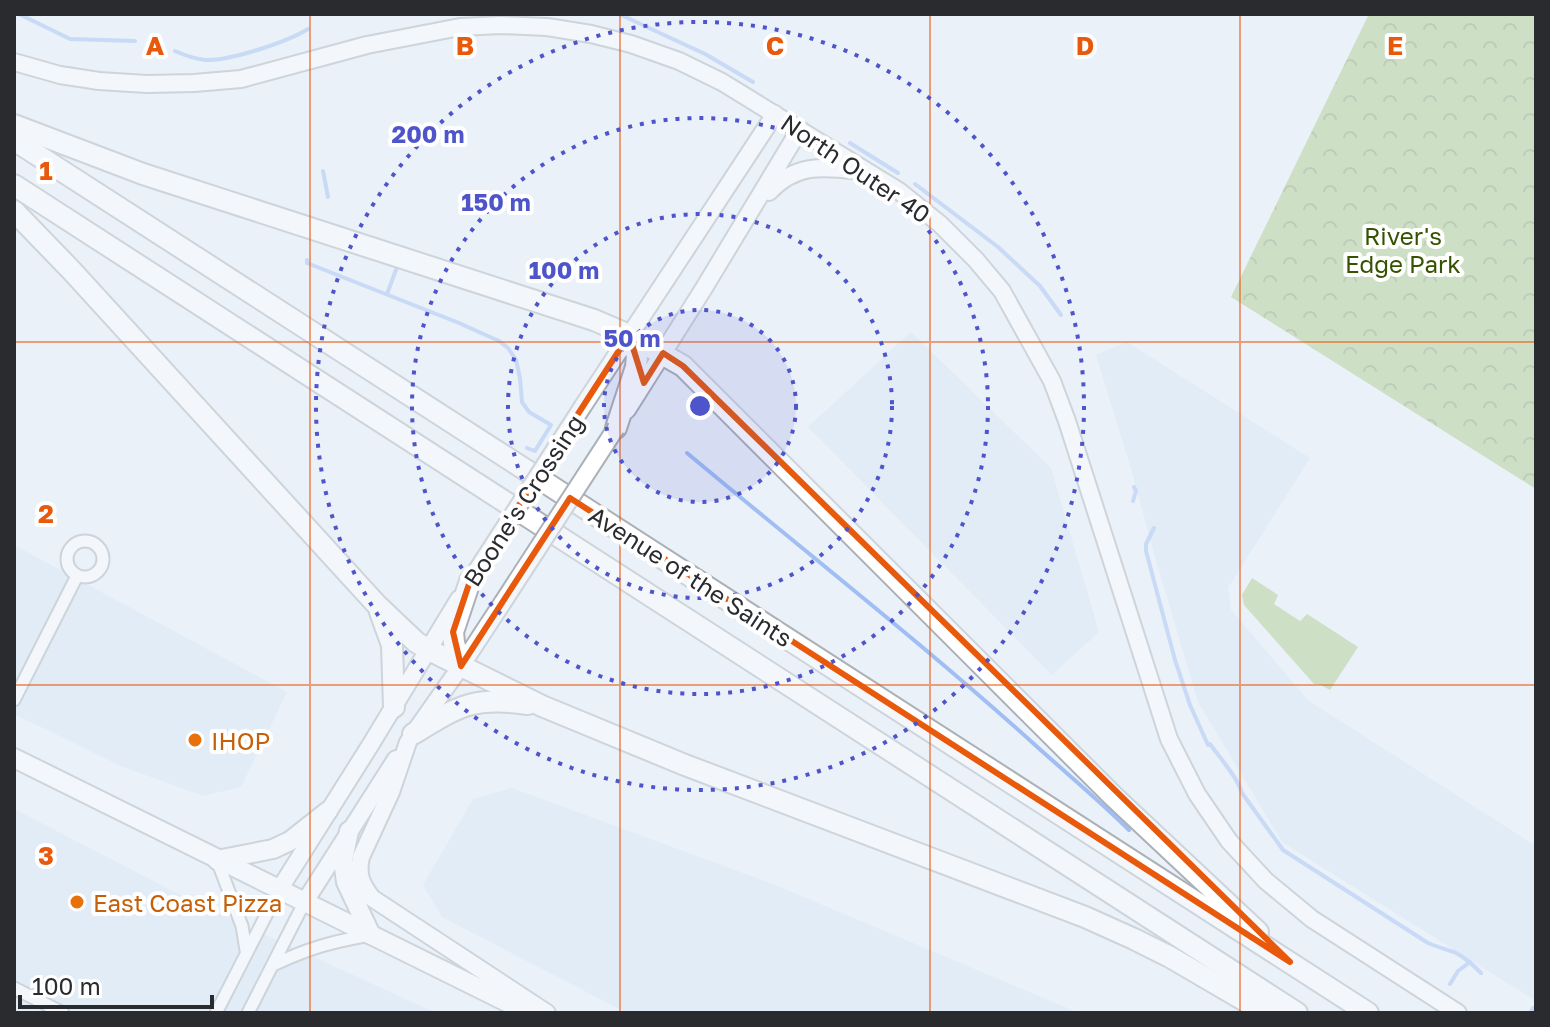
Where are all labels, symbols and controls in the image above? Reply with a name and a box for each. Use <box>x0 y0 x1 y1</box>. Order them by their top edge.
text: A <box>146 30 165 61</box>
text: B <box>456 30 474 61</box>
text: C <box>766 30 784 61</box>
text: D <box>1076 30 1094 61</box>
text: E <box>1387 30 1403 61</box>
street label: North Outer 40 <box>776 107 936 229</box>
text: 200 m <box>392 119 464 148</box>
text: 1 <box>39 155 53 186</box>
text: 150 m <box>461 187 531 216</box>
park label: River's Edge Park <box>1345 221 1461 278</box>
text: 100 m <box>529 255 599 284</box>
text: 50 m <box>603 323 661 352</box>
centre of rings <box>686 392 714 420</box>
street label: Boone's Crossing <box>457 409 589 591</box>
text: 2 <box>38 498 54 529</box>
street label: Avenue of the Saints <box>584 500 798 652</box>
place label: IHOP <box>211 726 270 755</box>
marker: IHOP <box>186 731 204 749</box>
text: 3 <box>38 840 54 871</box>
place label: East Coast Pizza <box>93 888 282 917</box>
marker: East Coast Pizza <box>68 893 86 911</box>
scale bar <box>20 959 212 1009</box>
text: 100 m <box>32 971 101 1000</box>

